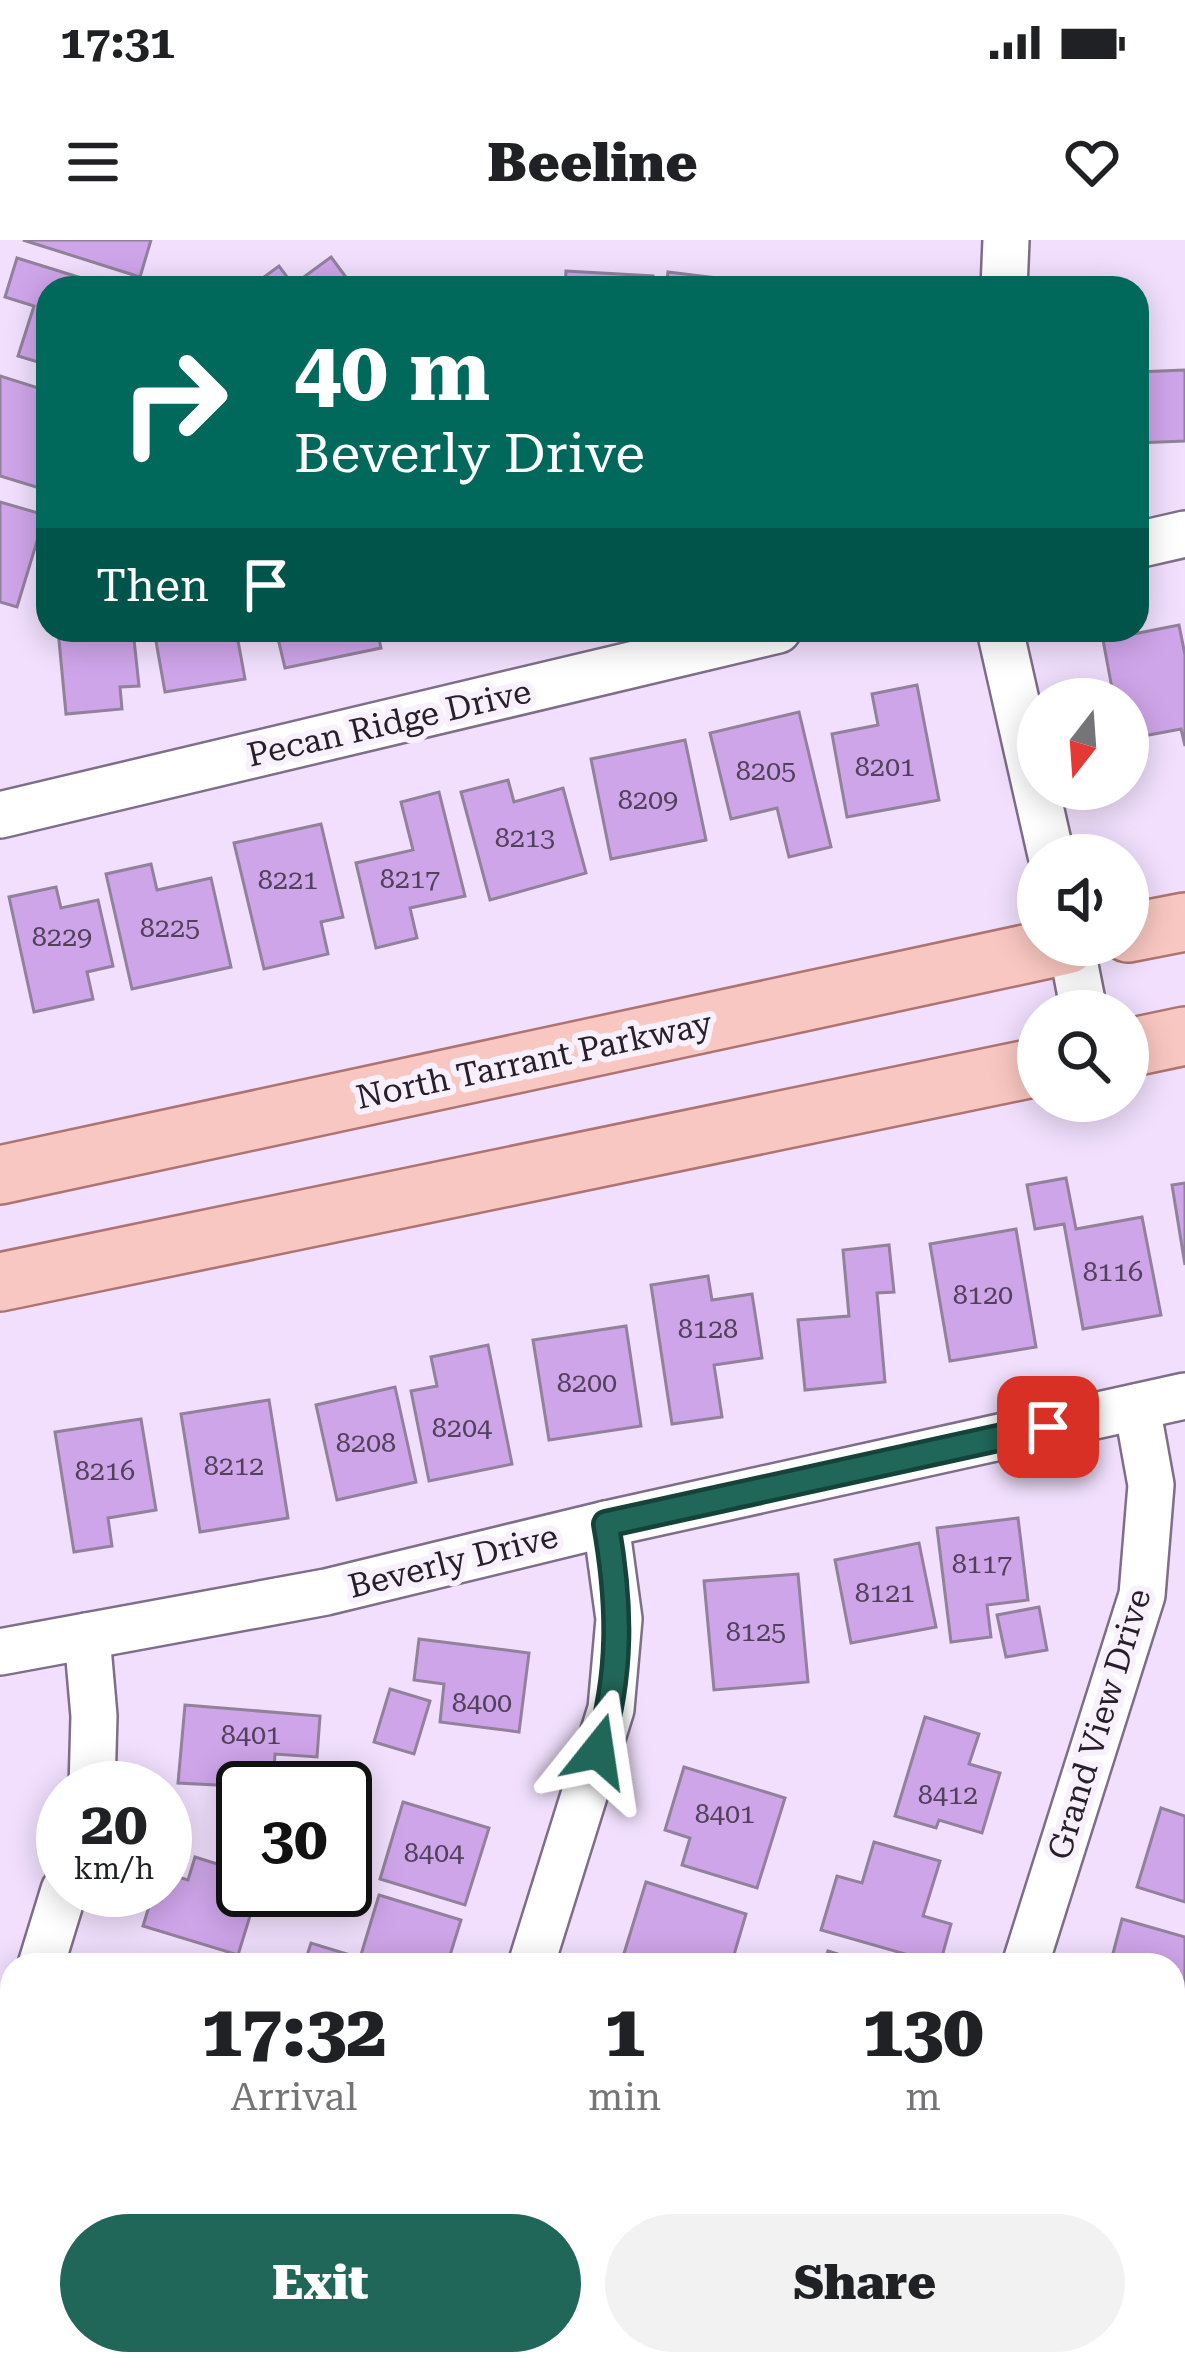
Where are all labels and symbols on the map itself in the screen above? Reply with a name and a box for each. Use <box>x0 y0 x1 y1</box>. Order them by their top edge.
street label: Pecan Ridge Drive <box>243 671 535 775</box>
north arrow <box>1017 678 1149 810</box>
house number: 8201 <box>855 751 915 783</box>
house number: 8205 <box>736 755 796 787</box>
house number: 8209 <box>618 784 678 816</box>
house number: 8213 <box>495 822 555 854</box>
house number: 8217 <box>380 863 440 895</box>
house number: 8221 <box>258 864 318 896</box>
house number: 8225 <box>140 912 200 944</box>
house number: 8229 <box>32 921 92 953</box>
street label: North Tarrant Parkway <box>353 1003 716 1117</box>
house number: 8116 <box>1083 1256 1143 1288</box>
house number: 8120 <box>953 1279 1013 1311</box>
house number: 8128 <box>678 1313 738 1345</box>
house number: 8200 <box>557 1367 617 1399</box>
pin <box>997 1376 1099 1478</box>
house number: 8204 <box>432 1412 492 1444</box>
house number: 8208 <box>336 1427 396 1459</box>
house number: 8212 <box>204 1450 264 1482</box>
house number: 8216 <box>75 1455 135 1487</box>
street label: Beverly Drive <box>344 1516 562 1606</box>
house number: 8117 <box>952 1548 1012 1580</box>
house number: 8121 <box>855 1577 915 1609</box>
street label: Grand View Drive <box>1039 1584 1159 1864</box>
house number: 8125 <box>726 1616 786 1648</box>
house number: 8400 <box>452 1687 512 1719</box>
position arrow <box>535 1688 661 1814</box>
house number: 8401 <box>221 1719 281 1751</box>
speed limit sign: 30 <box>216 1761 372 1917</box>
house number: 8412 <box>918 1779 978 1811</box>
house number: 8401 <box>695 1798 755 1830</box>
house number: 8404 <box>404 1837 464 1869</box>

